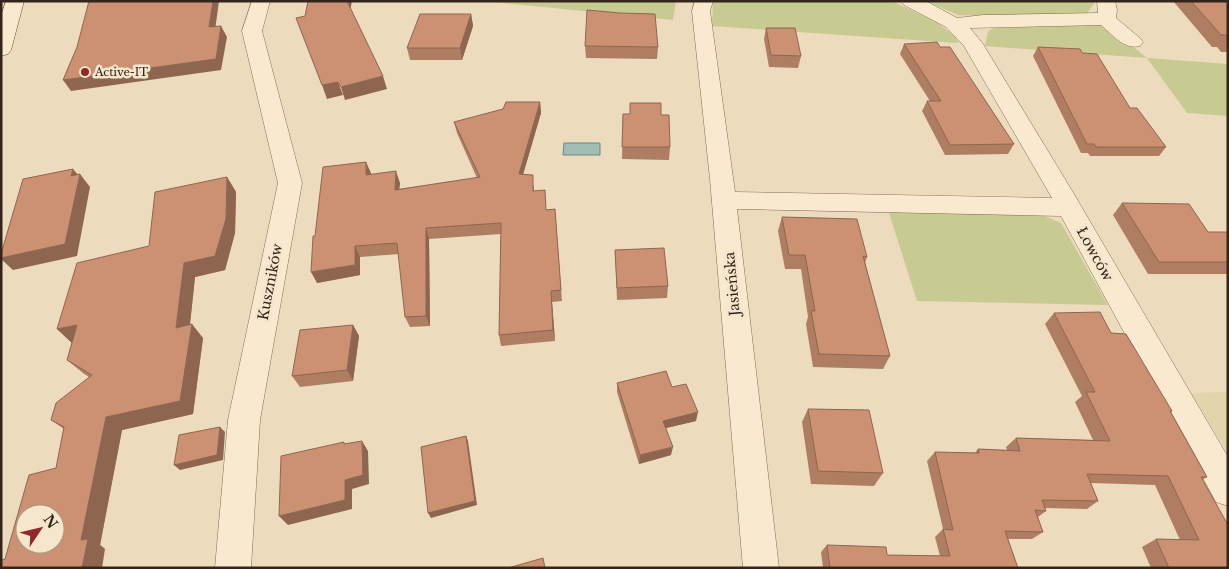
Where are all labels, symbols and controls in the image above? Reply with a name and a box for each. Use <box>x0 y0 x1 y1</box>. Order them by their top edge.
place label: Active-IT <box>94 65 148 79</box>
marker: Active-IT <box>79 66 91 78</box>
street label: Łowców <box>1073 224 1117 284</box>
street label: Kuszników <box>254 242 286 322</box>
street label: Jasieńska <box>720 251 744 319</box>
north arrow <box>15 504 65 554</box>
text: N <box>39 511 62 532</box>

